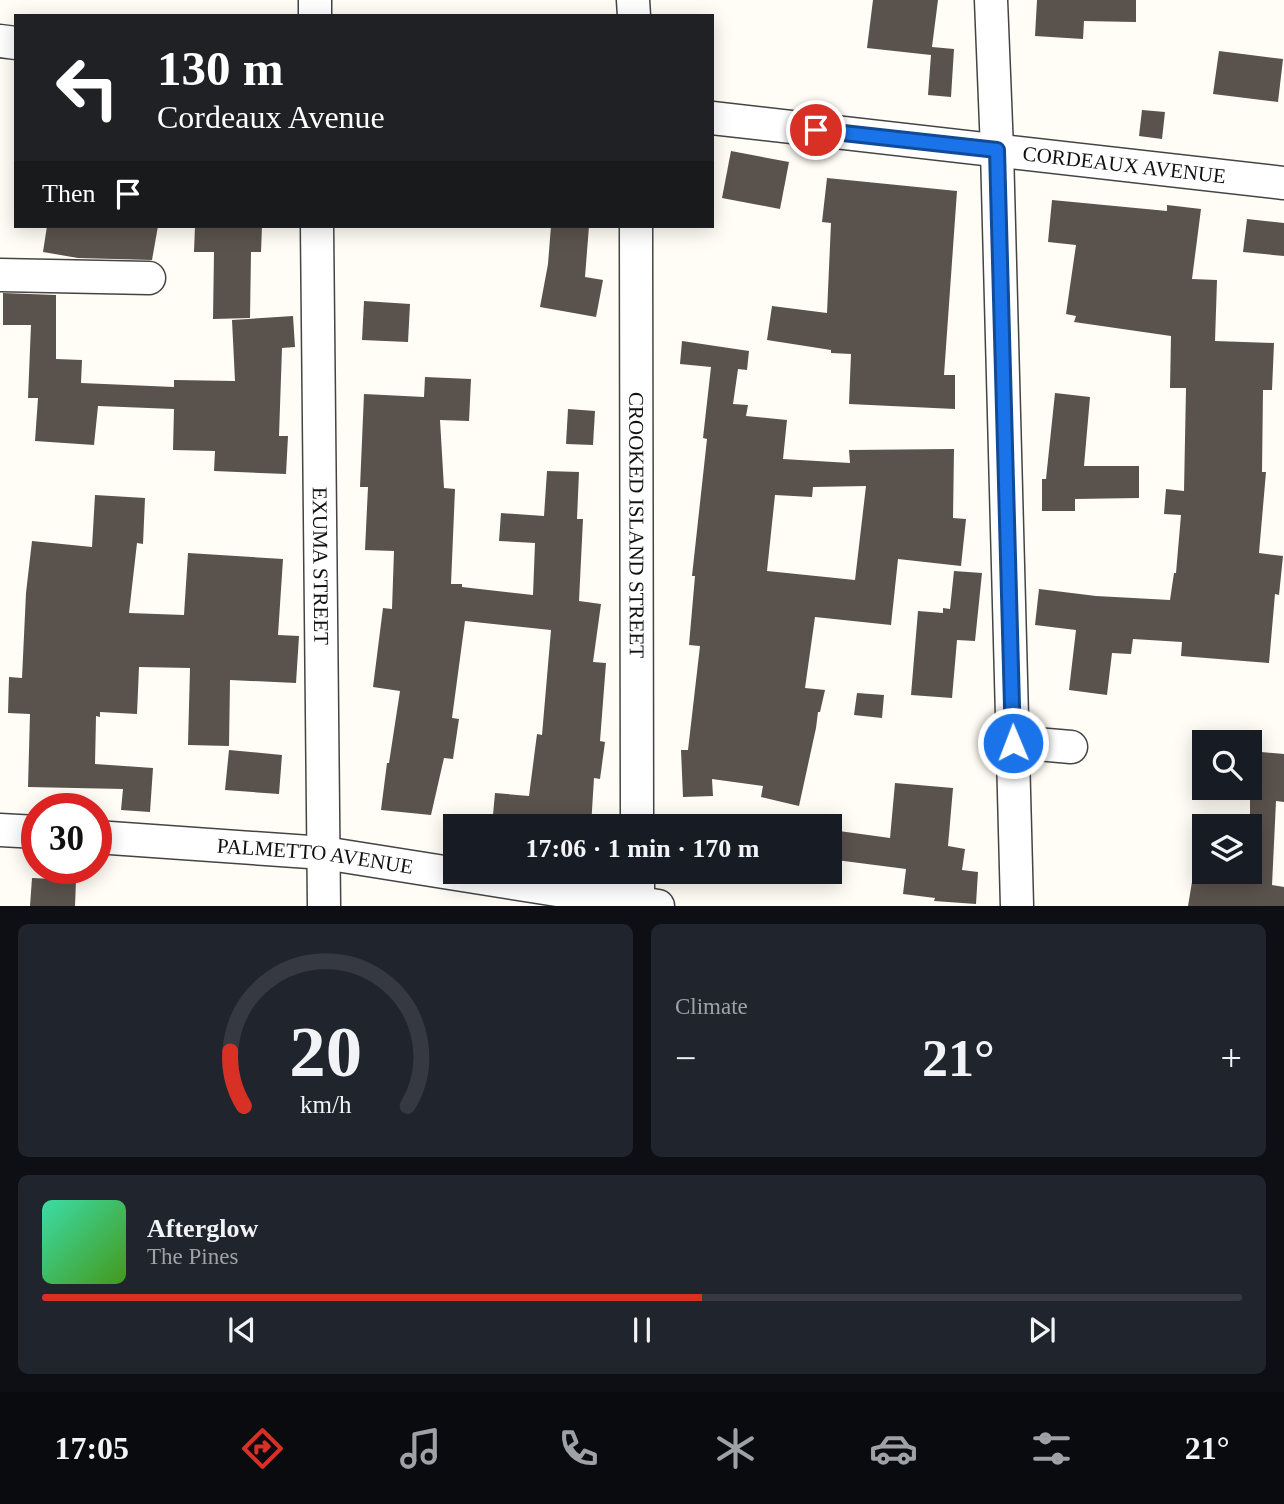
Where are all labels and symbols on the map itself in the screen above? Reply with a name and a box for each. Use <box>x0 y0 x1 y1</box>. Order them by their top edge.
pin <box>786 100 846 160</box>
street label: CORDEAUX AVENUE <box>1021 141 1227 188</box>
street label: CROOKED ISLAND STREET <box>624 392 649 658</box>
street label: EXUMA STREET <box>308 487 333 645</box>
position arrow <box>976 706 1050 780</box>
speed limit sign: 30 <box>21 793 112 884</box>
street label: PALMETTO AVENUE <box>216 834 415 879</box>

